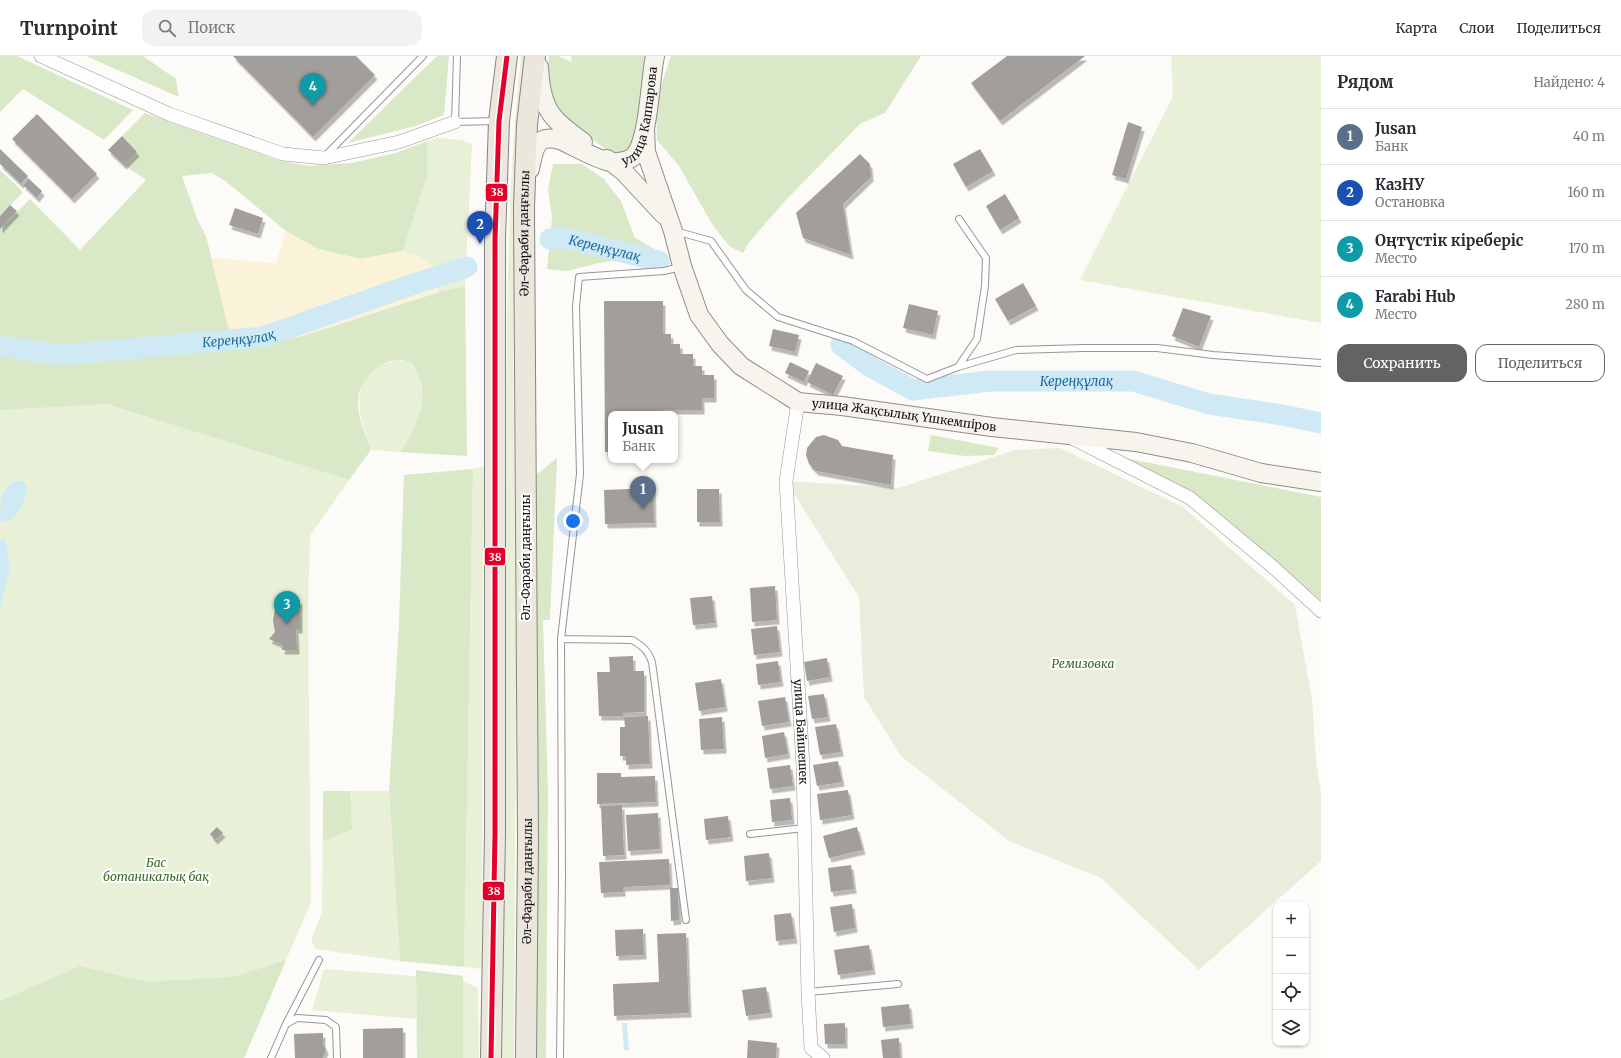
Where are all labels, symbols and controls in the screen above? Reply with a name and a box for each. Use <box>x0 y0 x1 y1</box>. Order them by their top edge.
search box <box>142 10 422 46</box>
text: Turnpoint <box>20 16 118 40</box>
icon: search <box>156 17 178 39</box>
text: Поиск <box>188 18 235 37</box>
text: Карта <box>1395 19 1437 37</box>
text: Слои <box>1459 19 1494 37</box>
text: Поделиться <box>1516 19 1601 37</box>
street label: улица Каппарова <box>620 65 660 168</box>
text: Рядом <box>1337 71 1393 93</box>
pin: 4 <box>300 73 326 106</box>
text: Найдено: 4 <box>1533 74 1605 91</box>
text: Jusan <box>1375 119 1416 138</box>
text: 1 <box>1347 128 1353 145</box>
text: 40 m <box>1573 128 1605 145</box>
text: Банк <box>1375 138 1408 155</box>
street label: Әл-Фараби даңғылы <box>516 170 532 296</box>
text: КазНУ <box>1375 175 1424 194</box>
line badge: 38 <box>485 183 508 202</box>
text: 2 <box>1346 184 1354 201</box>
text: 160 m <box>1567 184 1605 201</box>
text: 38 <box>490 185 504 199</box>
text: Остановка <box>1375 194 1445 211</box>
pin: 2 <box>467 211 493 244</box>
water label: Кереңқұлақ <box>567 231 643 265</box>
text: Оңтүстік кіреберіс <box>1375 231 1523 250</box>
text: 3 <box>1346 240 1354 257</box>
text: 170 m <box>1568 240 1605 257</box>
text: Место <box>1375 250 1417 267</box>
text: Farabi Hub <box>1375 287 1456 306</box>
text: 4 <box>1346 296 1354 313</box>
text: 280 m <box>1565 296 1605 313</box>
text: Место <box>1375 306 1417 323</box>
water label: Кереңқұлақ <box>201 325 278 351</box>
button: Сохранить <box>1337 344 1467 382</box>
button: Поделиться <box>1475 344 1605 382</box>
water label: Кереңқұлақ <box>1040 373 1114 390</box>
street label: улица Жақсылық Үшкемпіров <box>811 395 997 434</box>
popup <box>608 411 678 463</box>
text: Jusan <box>622 419 664 438</box>
text: Банк <box>622 438 655 455</box>
pin: 1 <box>630 476 656 509</box>
street label: Әл-Фараби даңғылы <box>518 494 533 620</box>
your location <box>563 511 583 531</box>
line badge: 38 <box>484 547 506 566</box>
text: 38 <box>488 550 502 564</box>
pin: 3 <box>274 591 300 624</box>
park label: Ремизовка <box>1052 656 1115 671</box>
street label: улица Байшешек <box>791 678 811 785</box>
street label: Әл-Фараби даңғылы <box>519 818 535 944</box>
park label: Бас ботаникалық бақ <box>103 855 209 884</box>
line badge: 38 <box>482 881 505 901</box>
text: 38 <box>487 884 501 898</box>
map controls <box>1273 902 1309 1046</box>
button: + <box>1273 902 1309 938</box>
button: − <box>1273 938 1309 974</box>
button: locate <box>1273 974 1309 1010</box>
button: layers <box>1273 1010 1309 1046</box>

